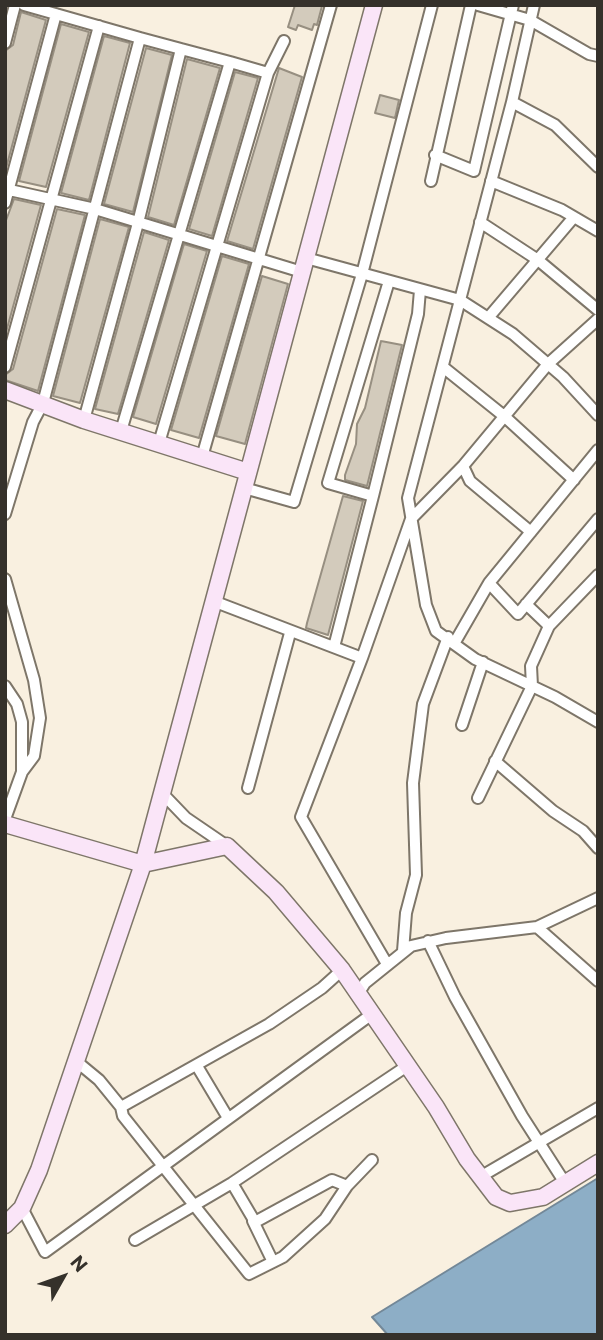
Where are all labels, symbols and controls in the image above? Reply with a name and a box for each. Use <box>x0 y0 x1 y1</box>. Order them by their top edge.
north arrow <box>28 1242 98 1312</box>
text: N <box>66 1250 93 1276</box>

